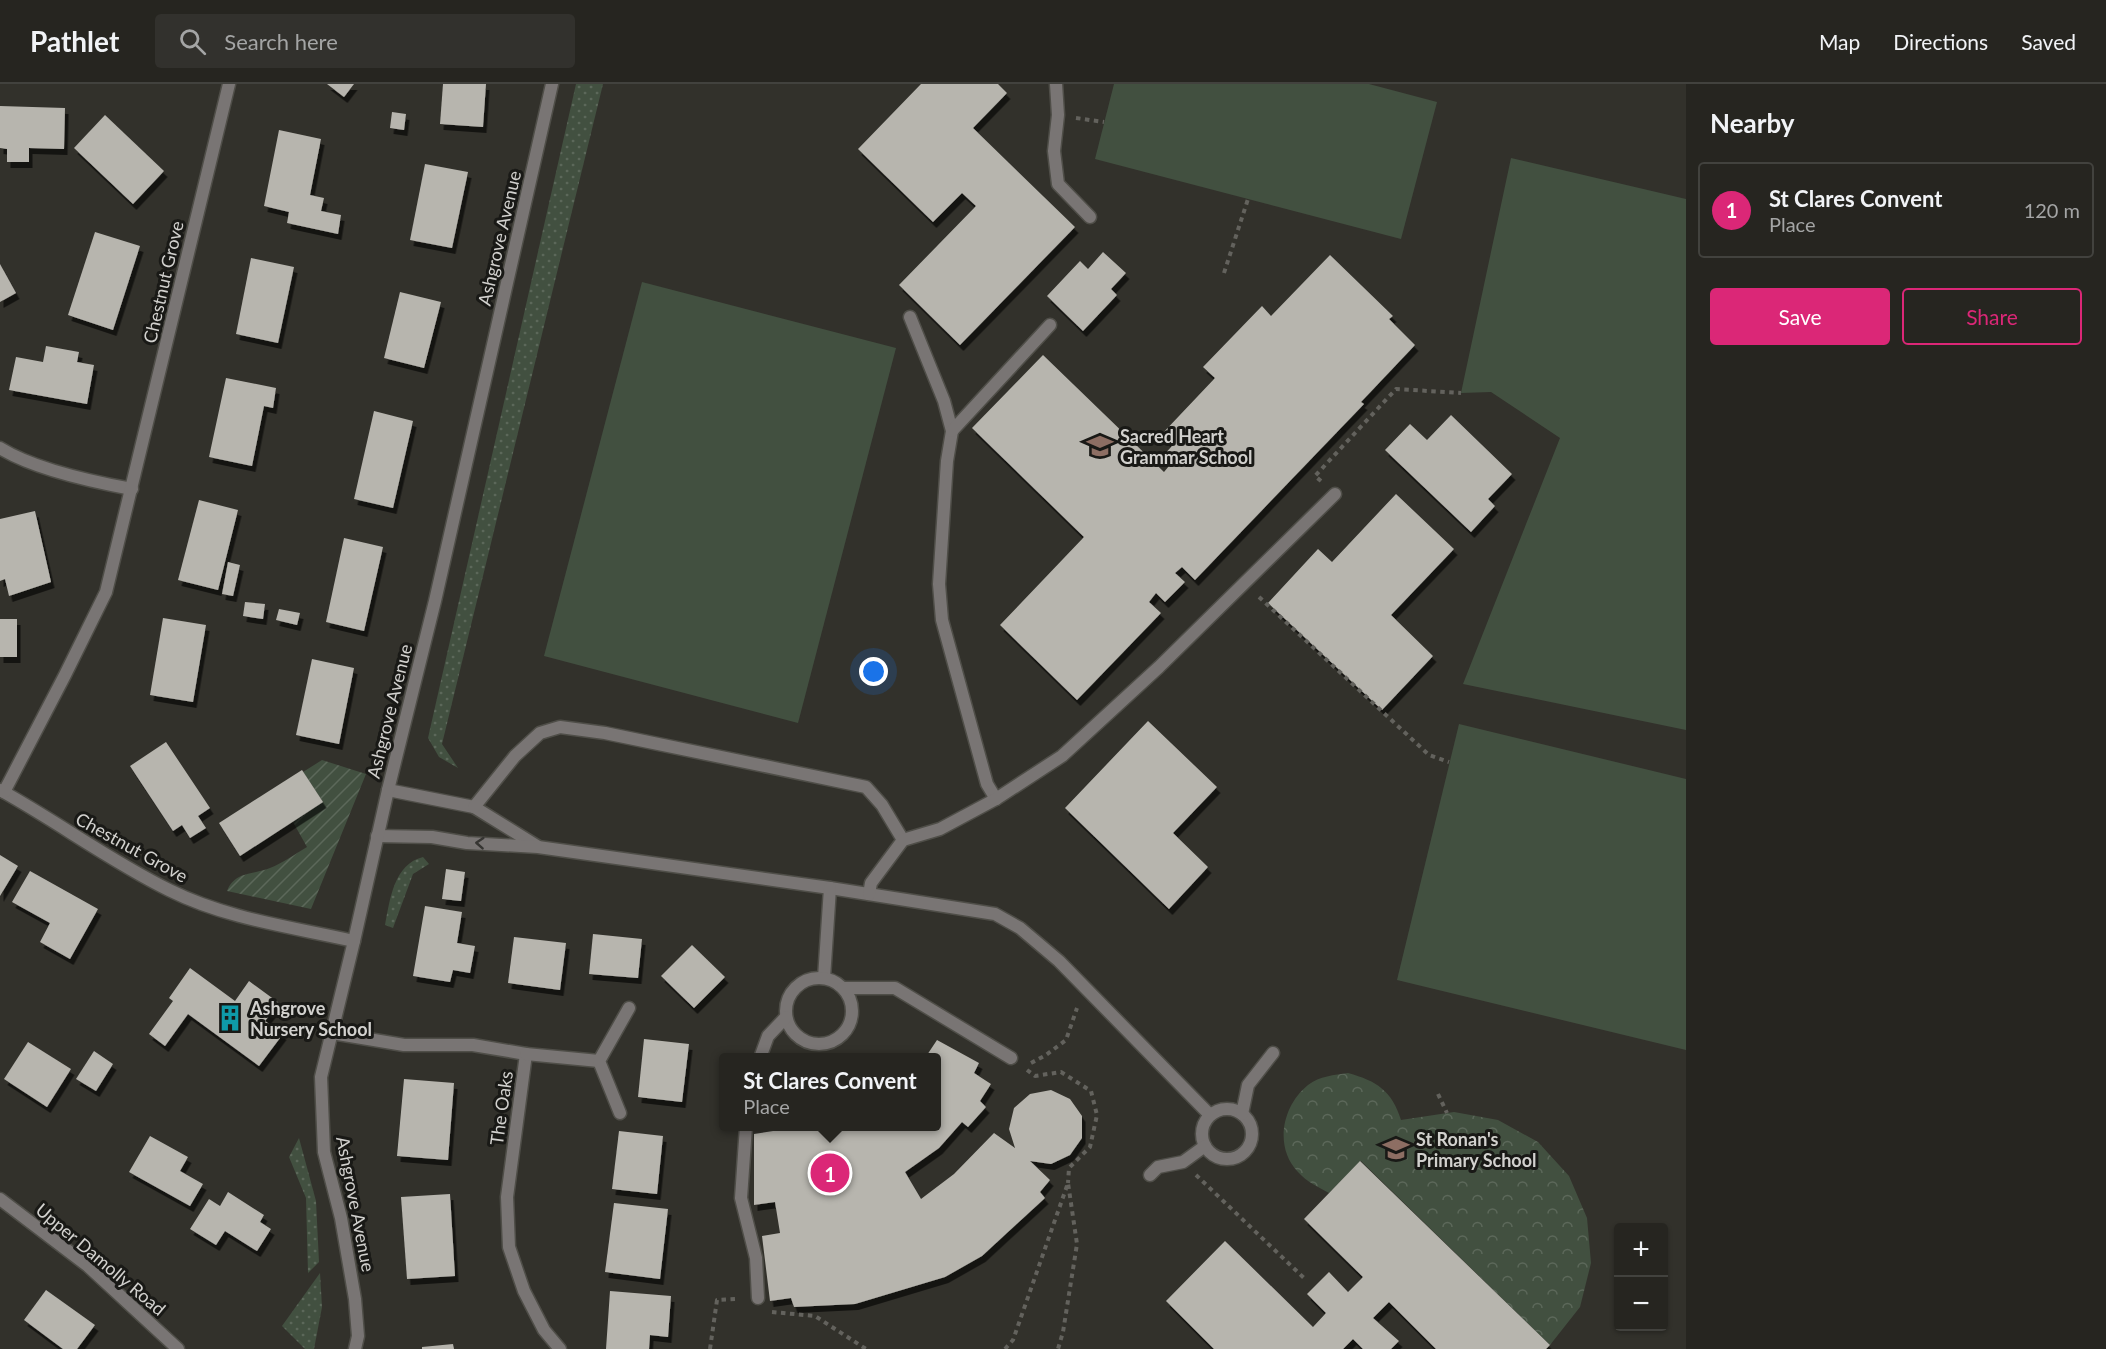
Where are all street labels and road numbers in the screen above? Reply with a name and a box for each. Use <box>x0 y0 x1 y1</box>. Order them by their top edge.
street label: Ashgrove Avenue <box>473 168 525 308</box>
street label: Chestnut Grove <box>138 219 188 345</box>
street label: Ashgrove Avenue <box>362 642 416 780</box>
street label: Chestnut Grove <box>72 807 192 887</box>
street label: The Oaks <box>485 1069 517 1147</box>
street label: Ashgrove Avenue <box>332 1134 380 1274</box>
street label: Upper Damolly Road <box>32 1198 170 1320</box>

